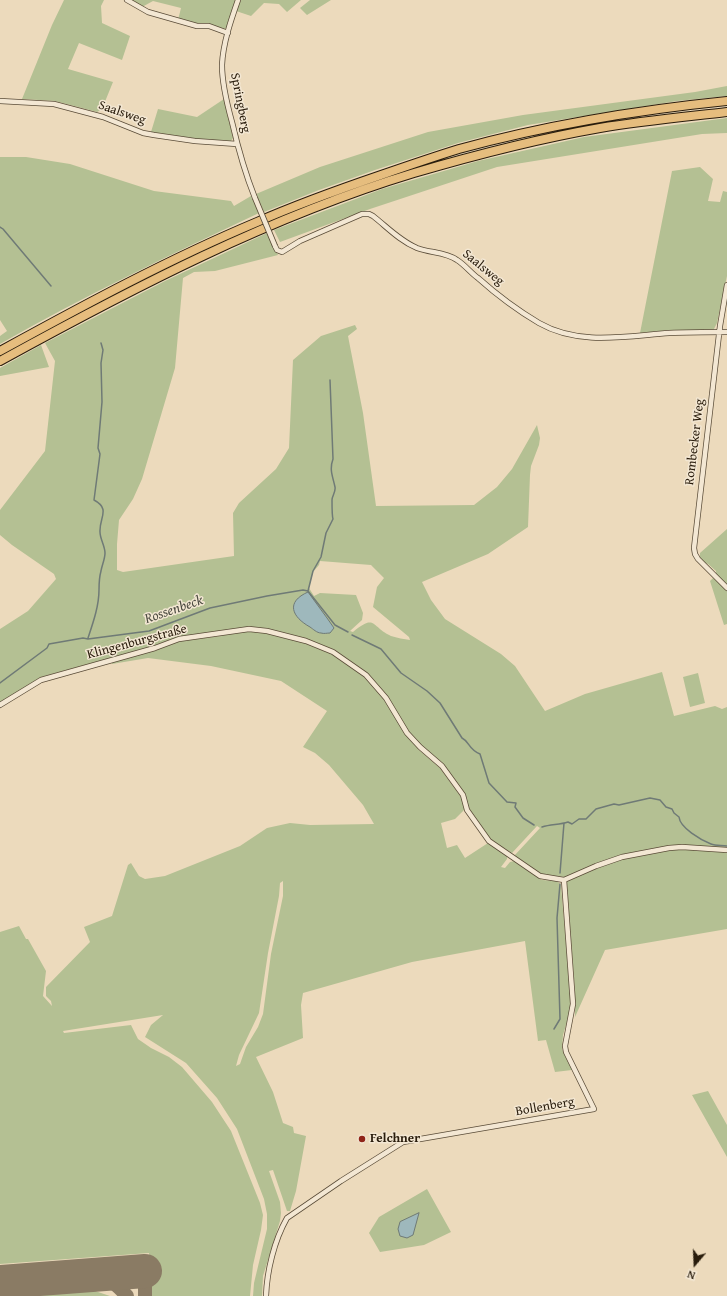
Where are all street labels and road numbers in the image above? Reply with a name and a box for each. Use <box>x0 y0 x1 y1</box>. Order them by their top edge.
street label: Springberg <box>227 72 253 134</box>
street label: Saalsweg <box>96 98 148 128</box>
street label: Saalsweg <box>459 247 507 289</box>
street label: Rombecker Weg <box>682 398 708 486</box>
street label: Klingenburgstraße <box>85 621 189 663</box>
street label: Bollenberg <box>514 1094 576 1120</box>

